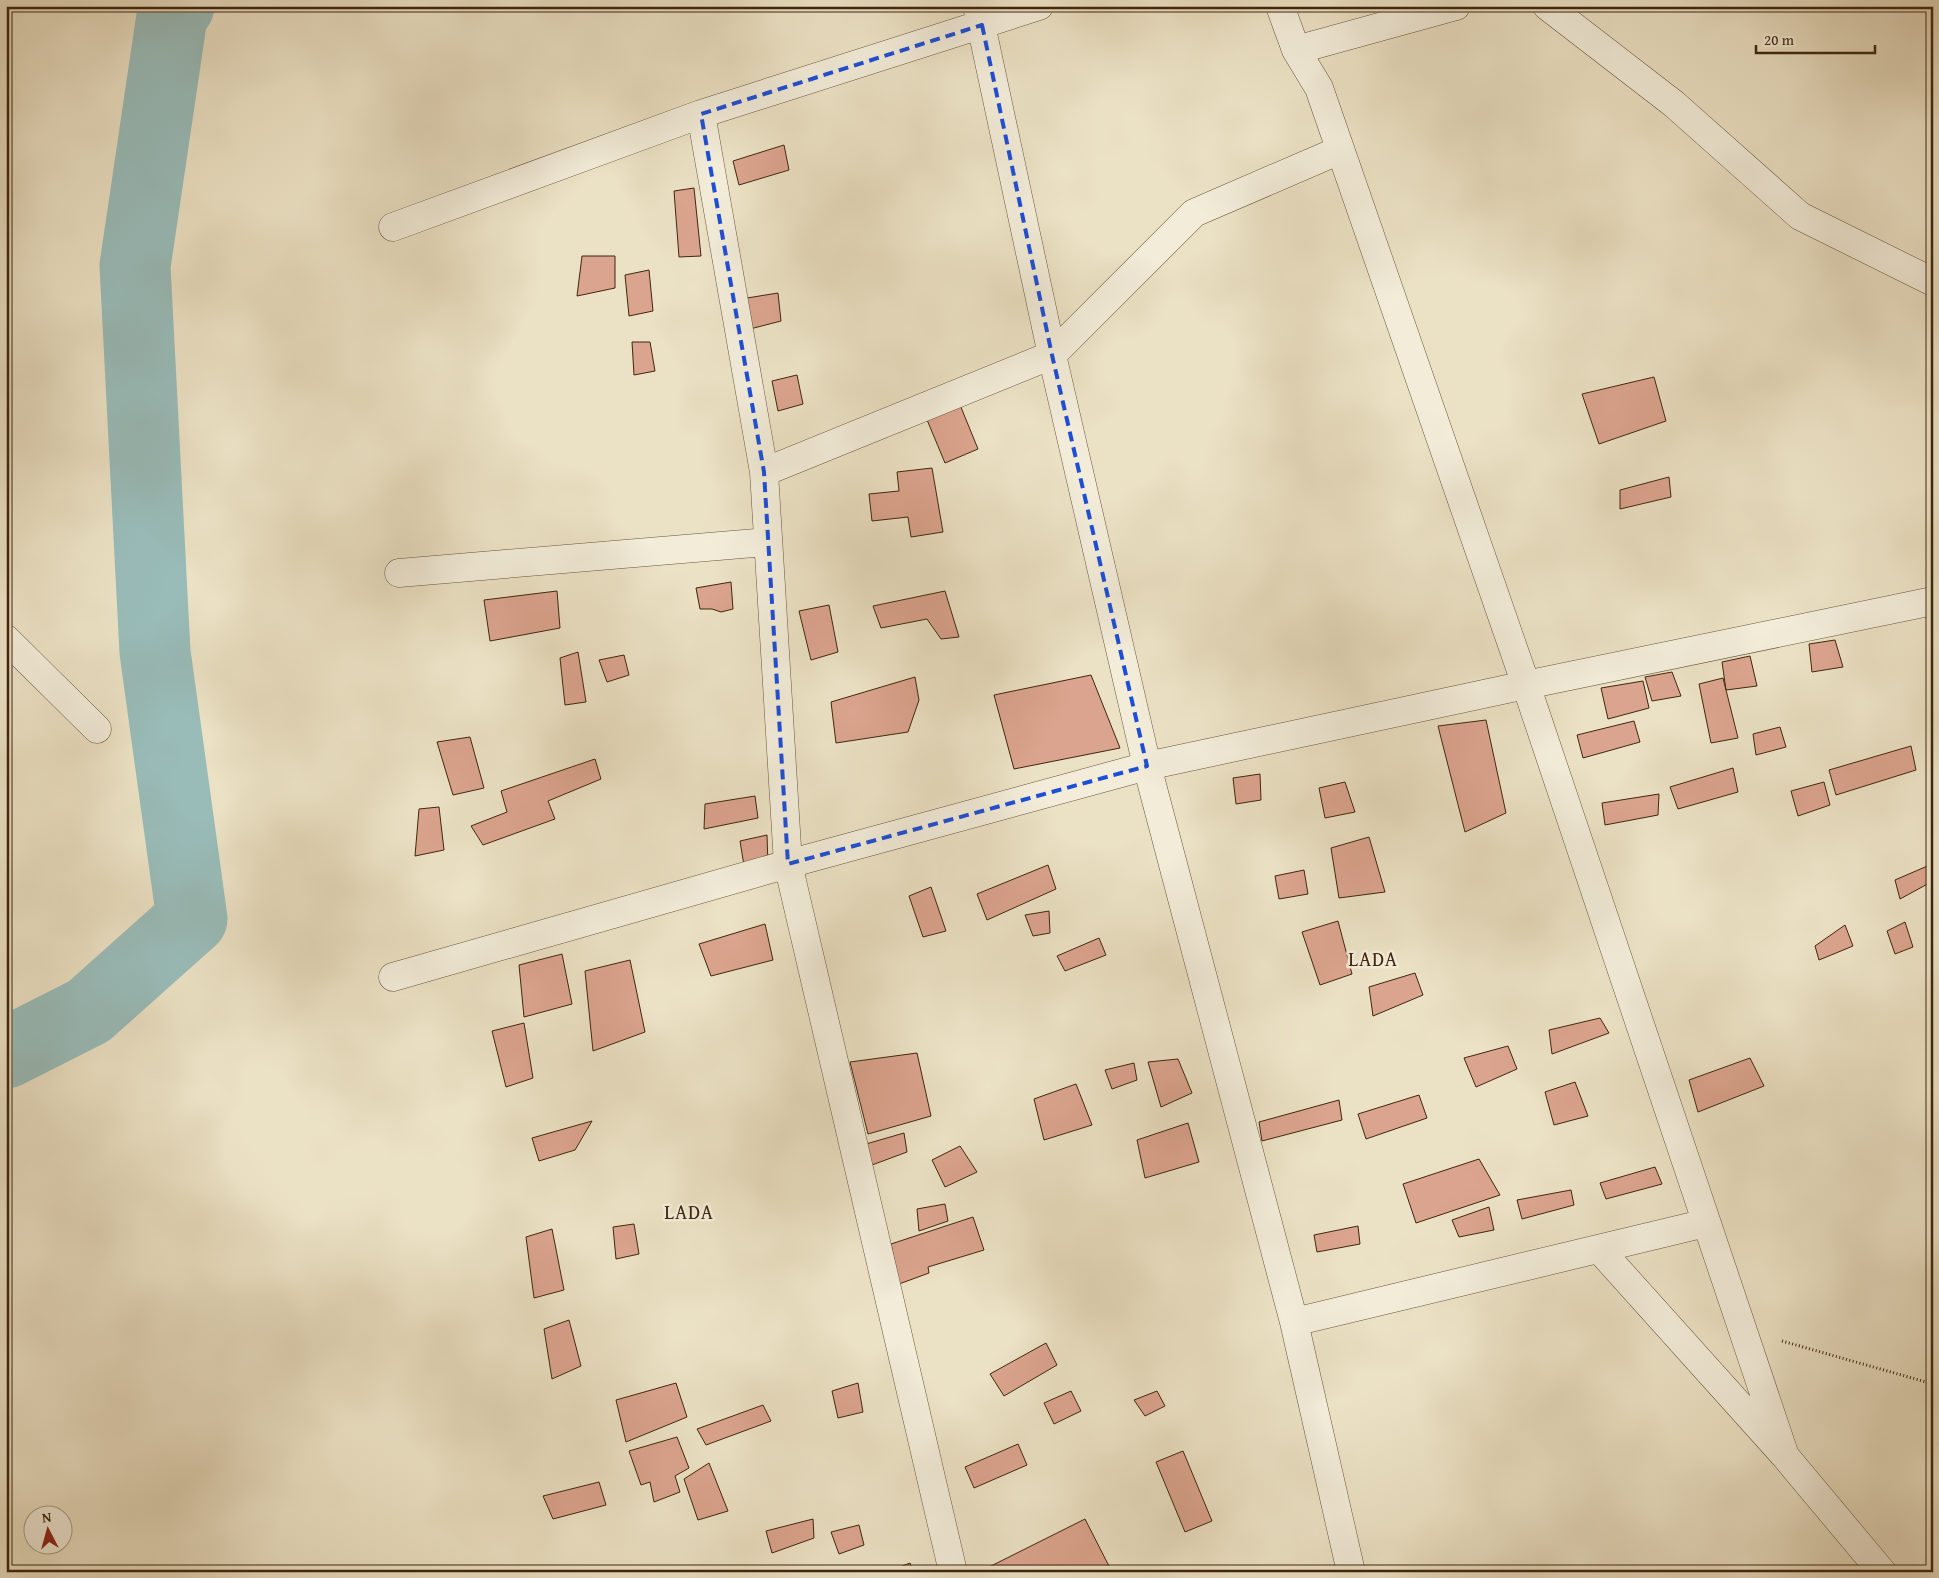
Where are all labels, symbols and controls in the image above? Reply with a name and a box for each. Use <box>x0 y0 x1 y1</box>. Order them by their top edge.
scale bar <box>1756 22 1875 54</box>
text: 20 m <box>1764 29 1795 50</box>
district label: LADA <box>1348 944 1398 973</box>
district label: LADA <box>664 1197 714 1226</box>
north arrow <box>22 1506 72 1556</box>
text: N <box>41 1507 53 1528</box>

